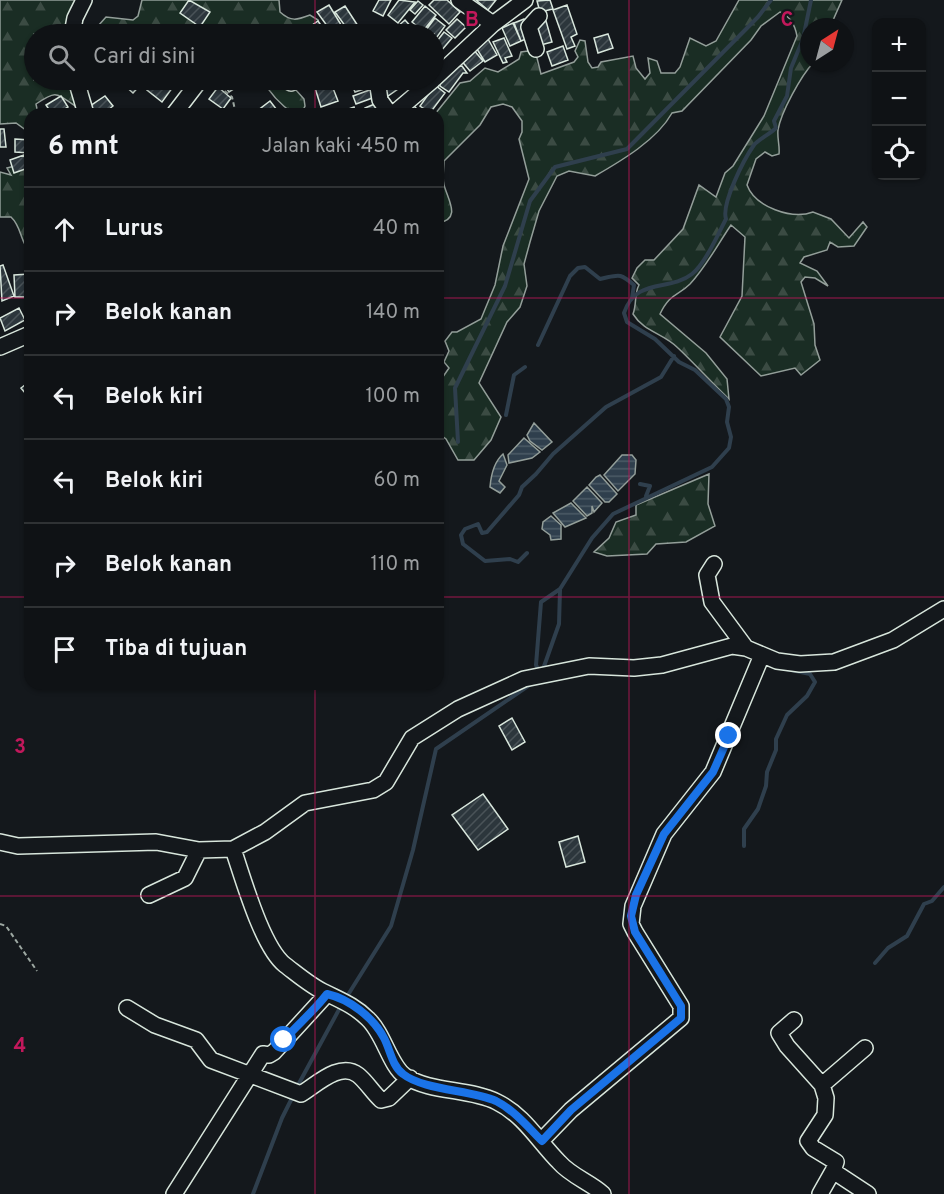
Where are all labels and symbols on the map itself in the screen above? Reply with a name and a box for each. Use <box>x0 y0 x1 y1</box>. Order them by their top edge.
text: B <box>465 8 479 34</box>
text: C <box>781 8 793 34</box>
north arrow <box>800 18 854 72</box>
route end <box>715 722 741 748</box>
text: 3 <box>14 735 26 761</box>
route start <box>270 1026 296 1052</box>
text: 4 <box>14 1034 26 1060</box>

